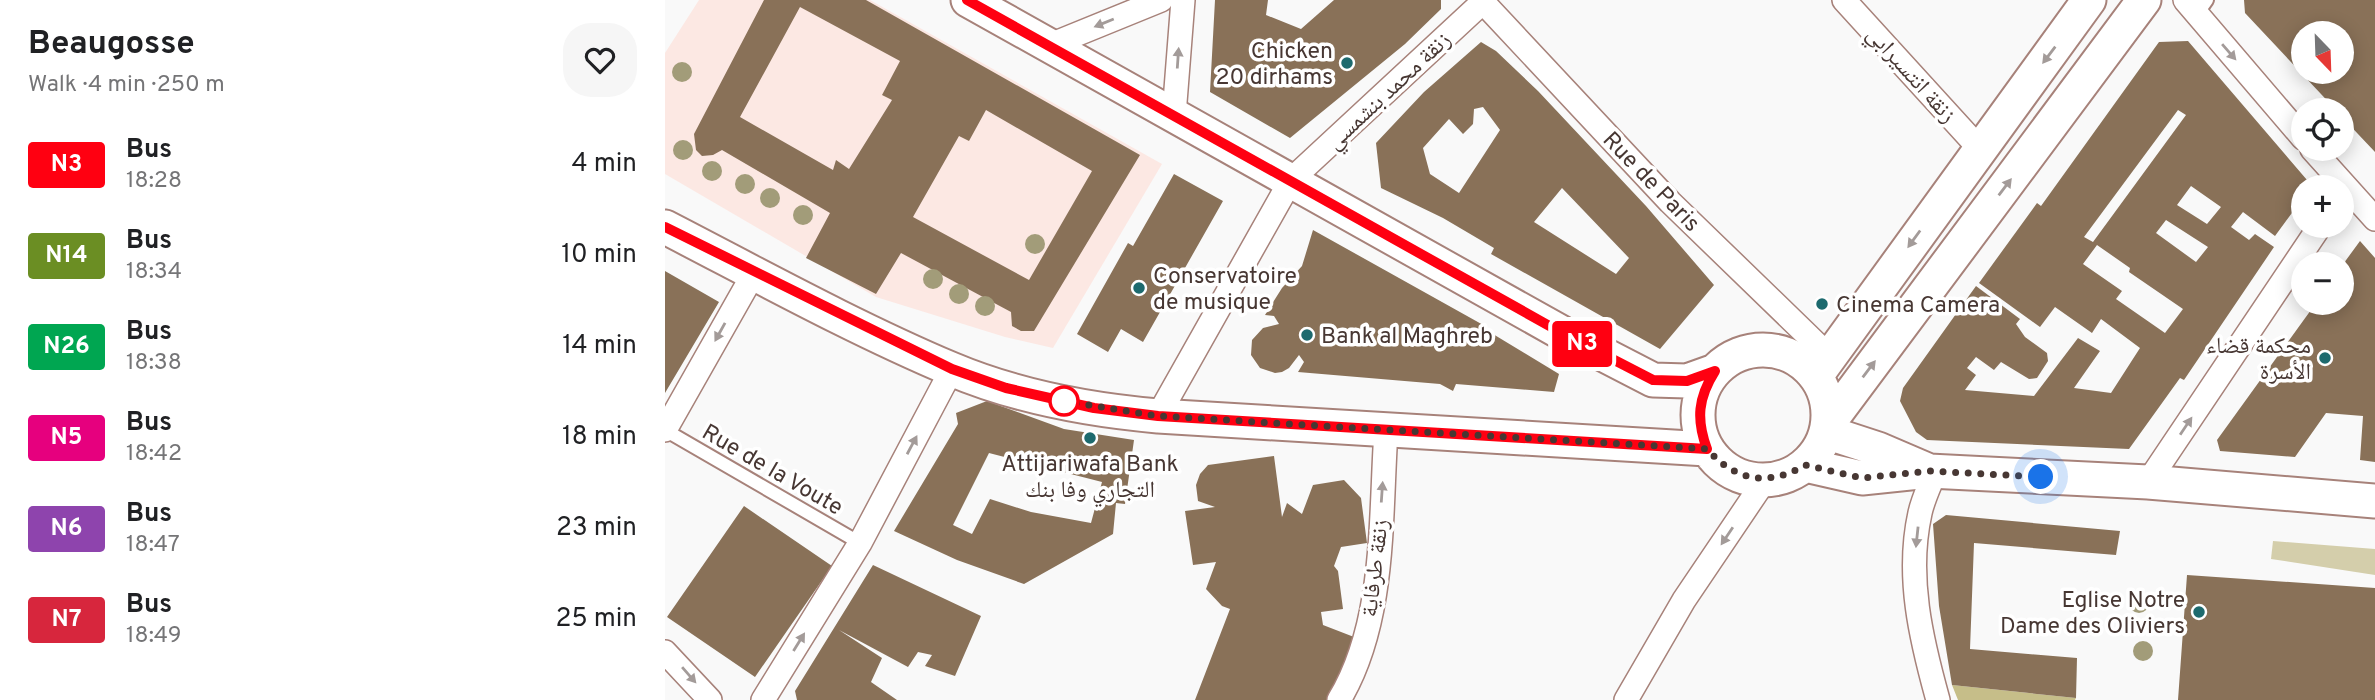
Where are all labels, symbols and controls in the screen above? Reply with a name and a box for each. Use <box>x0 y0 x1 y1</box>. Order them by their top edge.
one-way arrow <box>1094 18 1115 29</box>
street label: زنقة انتسيرابي <box>1858 21 1961 131</box>
north arrow <box>2291 21 2354 84</box>
map controls <box>2291 21 2354 315</box>
button: heart <box>563 23 637 97</box>
text: Beaugosse <box>28 24 195 66</box>
street label: زنقة محمد بنشمسي <box>1321 27 1459 158</box>
place label: Chicken 20 dirhams <box>1215 38 1333 93</box>
one-way arrow <box>2221 43 2237 61</box>
one-way arrow <box>2042 46 2056 64</box>
one-way arrow <box>1173 47 1184 69</box>
marker: Chicken 20 dirhams <box>1339 55 1355 71</box>
text: Walk · 4 min · 250 m <box>28 71 225 100</box>
button: locate <box>2291 98 2354 161</box>
street label: Rue de Paris <box>1595 127 1705 239</box>
text: Bus <box>126 134 172 167</box>
text: 4 min <box>571 148 637 181</box>
text: N3 <box>51 150 82 180</box>
text: 18:28 <box>126 167 182 196</box>
button: + <box>2291 175 2354 238</box>
one-way arrow <box>1997 178 2011 196</box>
text: Bus <box>126 225 172 258</box>
one-way arrow <box>1908 230 1922 248</box>
text: 10 min <box>561 239 637 272</box>
text: N14 <box>45 241 88 271</box>
button: − <box>2291 252 2354 315</box>
text: 18:34 <box>126 258 182 287</box>
place label: Conservatoire de musique <box>1153 263 1297 318</box>
marker: Conservatoire de musique <box>1131 280 1147 296</box>
place label: Cinema Camera <box>1836 292 2000 321</box>
marker: Cinema Camera <box>1814 296 1830 312</box>
text: Bus <box>126 316 172 349</box>
line badge: N3 <box>1551 321 1613 367</box>
one-way arrow <box>714 323 726 342</box>
place label: Bank al Maghreb <box>1321 323 1493 352</box>
marker: Bank al Maghreb <box>1299 327 1315 343</box>
text: N3 <box>1566 329 1598 359</box>
text: 14 min <box>562 330 637 363</box>
text: N26 <box>43 332 90 362</box>
place label: محكمة قضاء الأسرة <box>2206 333 2311 388</box>
text: 18:38 <box>126 349 182 378</box>
marker: محكمة قضاء الأسرة <box>2317 350 2333 366</box>
one-way arrow <box>1861 361 1876 379</box>
unlabelled marker <box>1049 386 1079 416</box>
text: Bus <box>126 407 172 440</box>
one-way arrow <box>2179 416 2192 435</box>
street label: Rue de la Voute <box>696 419 848 523</box>
text: 18 min <box>562 421 637 454</box>
text: N5 <box>51 423 82 453</box>
marker: Attijariwafa Bank التجاري وفا بنك <box>1082 430 1098 446</box>
one-way arrow <box>906 435 918 454</box>
text: 18:42 <box>126 440 182 469</box>
place label: Attijariwafa Bank التجاري وفا بنك <box>1001 451 1179 508</box>
your location <box>2023 459 2058 494</box>
one-way arrow <box>1377 481 1388 503</box>
text: Bus <box>126 498 172 531</box>
text: 23 min <box>556 512 637 545</box>
text: N6 <box>51 514 82 544</box>
street label: زنقة طرفاية <box>1356 518 1397 619</box>
one-way arrow <box>1912 526 1923 548</box>
one-way arrow <box>1720 527 1734 545</box>
text: 18:47 <box>126 531 180 560</box>
place label: Eglise Notre Dame des Oliviers <box>2000 587 2185 642</box>
text: Bus <box>126 589 172 622</box>
text: 25 min <box>556 603 637 636</box>
marker: Eglise Notre Dame des Oliviers <box>2191 604 2207 620</box>
text: N7 <box>51 605 82 635</box>
text: 18:49 <box>126 622 181 651</box>
one-way arrow <box>793 632 806 652</box>
one-way arrow <box>681 666 697 684</box>

